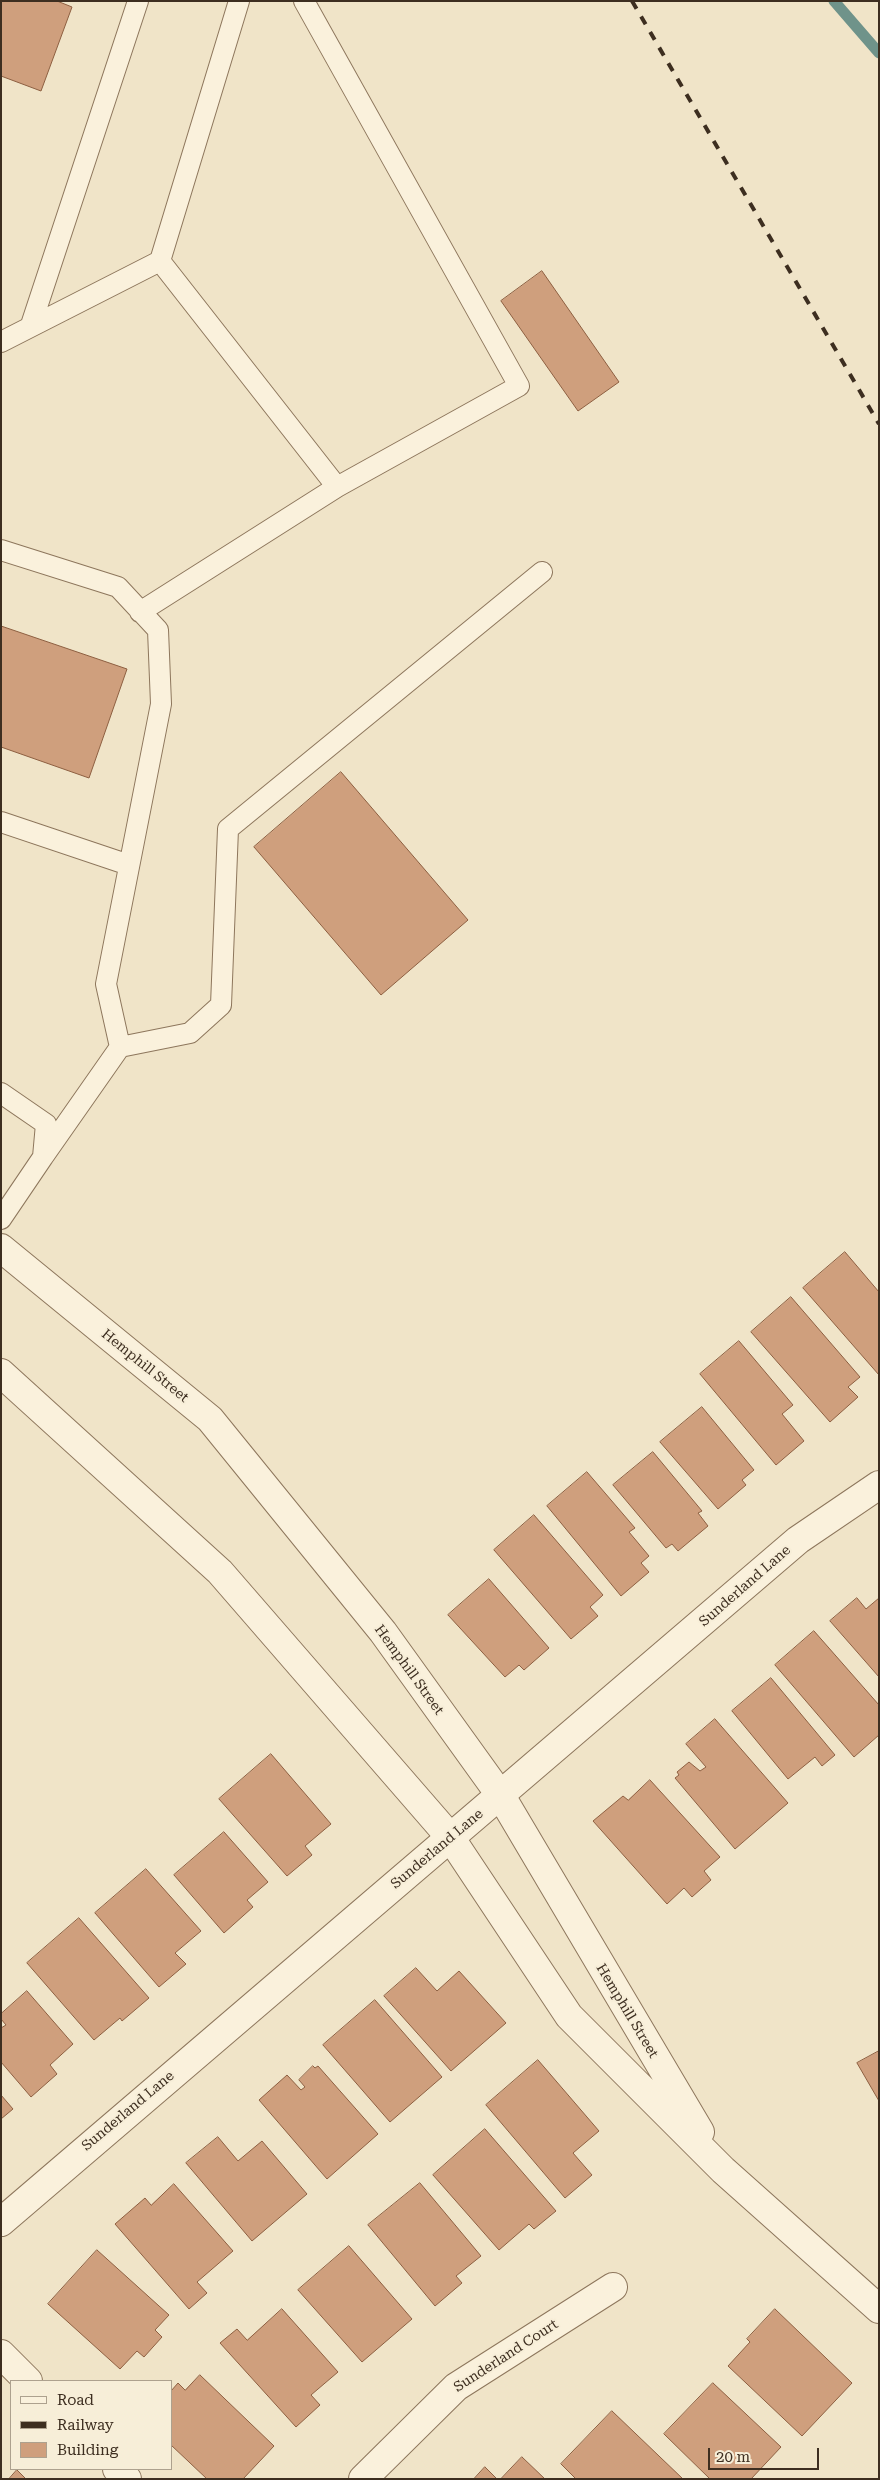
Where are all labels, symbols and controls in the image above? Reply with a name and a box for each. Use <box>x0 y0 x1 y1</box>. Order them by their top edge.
street label: Hemphill Street <box>98 1326 192 1406</box>
street label: Sunderland Lane <box>696 1542 794 1630</box>
street label: Hemphill Street <box>371 1622 447 1718</box>
street label: Sunderland Lane <box>387 1805 487 1893</box>
street label: Hemphill Street <box>592 1961 662 2061</box>
street label: Sunderland Lane <box>78 2067 178 2155</box>
street label: Sunderland Court <box>451 2316 561 2396</box>
legend <box>10 2380 172 2470</box>
text: Road <box>57 2391 94 2409</box>
text: Railway <box>57 2416 114 2434</box>
scale bar <box>710 2438 821 2470</box>
text: Building <box>57 2441 118 2459</box>
text: 20 m <box>716 2448 750 2466</box>

